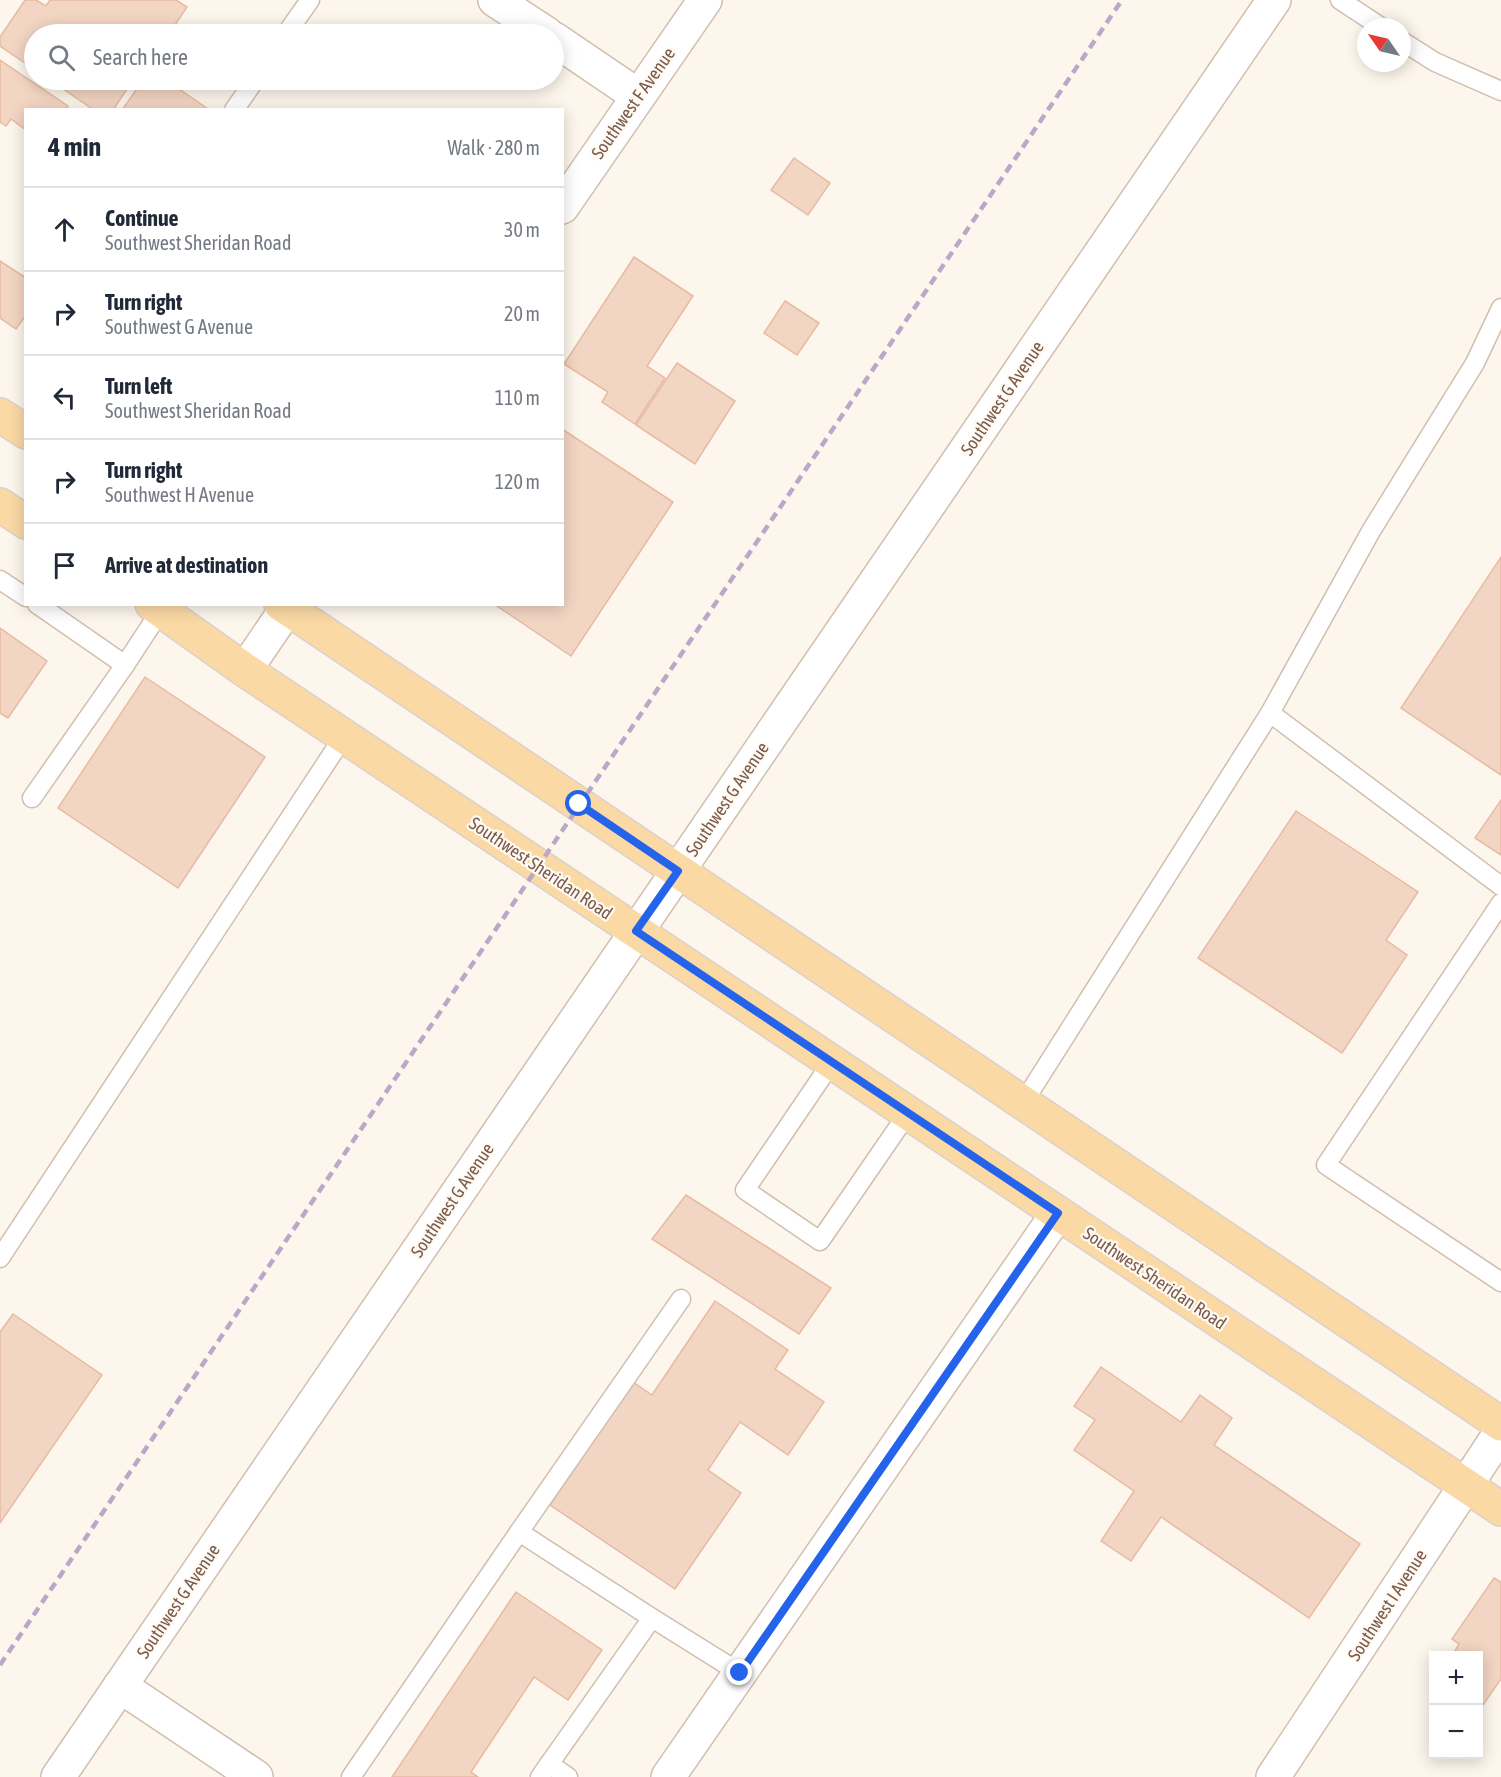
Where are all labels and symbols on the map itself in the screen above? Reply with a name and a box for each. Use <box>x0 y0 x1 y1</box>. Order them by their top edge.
north arrow <box>1357 18 1411 72</box>
street label: Southwest F Avenue <box>587 43 679 163</box>
street label: Southwest G Avenue <box>956 337 1048 459</box>
street label: Southwest G Avenue <box>681 738 773 860</box>
route start <box>565 790 591 816</box>
street label: Southwest Sheridan Road <box>466 812 616 924</box>
street label: Southwest G Avenue <box>406 1139 498 1261</box>
street label: Southwest Sheridan Road <box>1080 1222 1230 1334</box>
street label: Southwest G Avenue <box>132 1540 224 1662</box>
street label: Southwest I Avenue <box>1343 1546 1431 1664</box>
route end <box>726 1659 752 1685</box>

